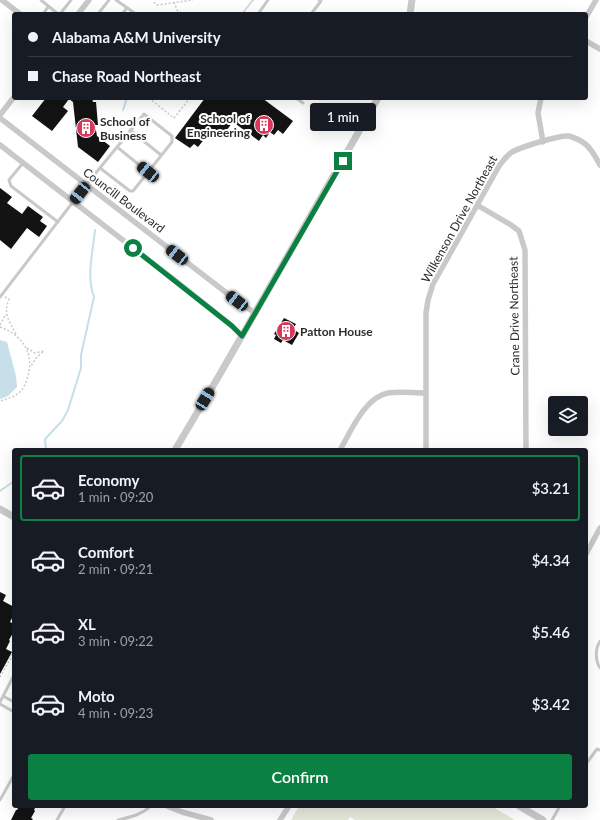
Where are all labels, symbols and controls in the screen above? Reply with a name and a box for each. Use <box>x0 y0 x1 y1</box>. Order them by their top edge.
text: Alabama A&M University <box>52 28 221 46</box>
text: Chase Road Northeast <box>52 67 201 85</box>
callout: 1 min <box>310 103 376 131</box>
text: 1 min <box>327 109 359 125</box>
place label: School of Engineering <box>187 111 251 140</box>
place label: School of Business <box>100 114 151 143</box>
building icon: School of Engineering <box>253 114 275 136</box>
building icon: School of Business <box>75 117 97 139</box>
route end <box>334 152 352 170</box>
street label: Wilkenson Drive Northeast <box>418 152 501 285</box>
car <box>135 160 161 184</box>
street label: Councill Boulevard <box>80 164 168 236</box>
car <box>68 180 92 206</box>
route start <box>124 239 142 257</box>
car <box>164 243 190 267</box>
street label: Crane Drive Northeast <box>505 256 523 376</box>
car <box>224 289 250 313</box>
building icon: Patton House <box>275 320 297 342</box>
place label: Patton House <box>300 324 373 339</box>
car <box>194 386 216 412</box>
map controls <box>548 396 588 436</box>
button: layers <box>548 396 588 436</box>
icon: car <box>30 470 66 506</box>
text: Economy <box>78 471 139 489</box>
text: $3.21 <box>532 479 570 497</box>
text: 1 min · 09:20 <box>78 489 153 505</box>
icon: car <box>30 542 66 578</box>
text: Comfort <box>78 543 134 561</box>
text: $4.34 <box>532 551 570 569</box>
text: 2 min · 09:21 <box>78 561 153 577</box>
icon: car <box>30 614 66 650</box>
text: XL <box>78 615 96 633</box>
text: $5.46 <box>532 623 570 641</box>
text: 3 min · 09:22 <box>78 633 153 649</box>
icon: car <box>30 686 66 722</box>
text: Moto <box>78 687 115 705</box>
text: $3.42 <box>532 695 570 713</box>
text: 4 min · 09:23 <box>78 705 153 721</box>
button: Confirm <box>28 754 572 800</box>

